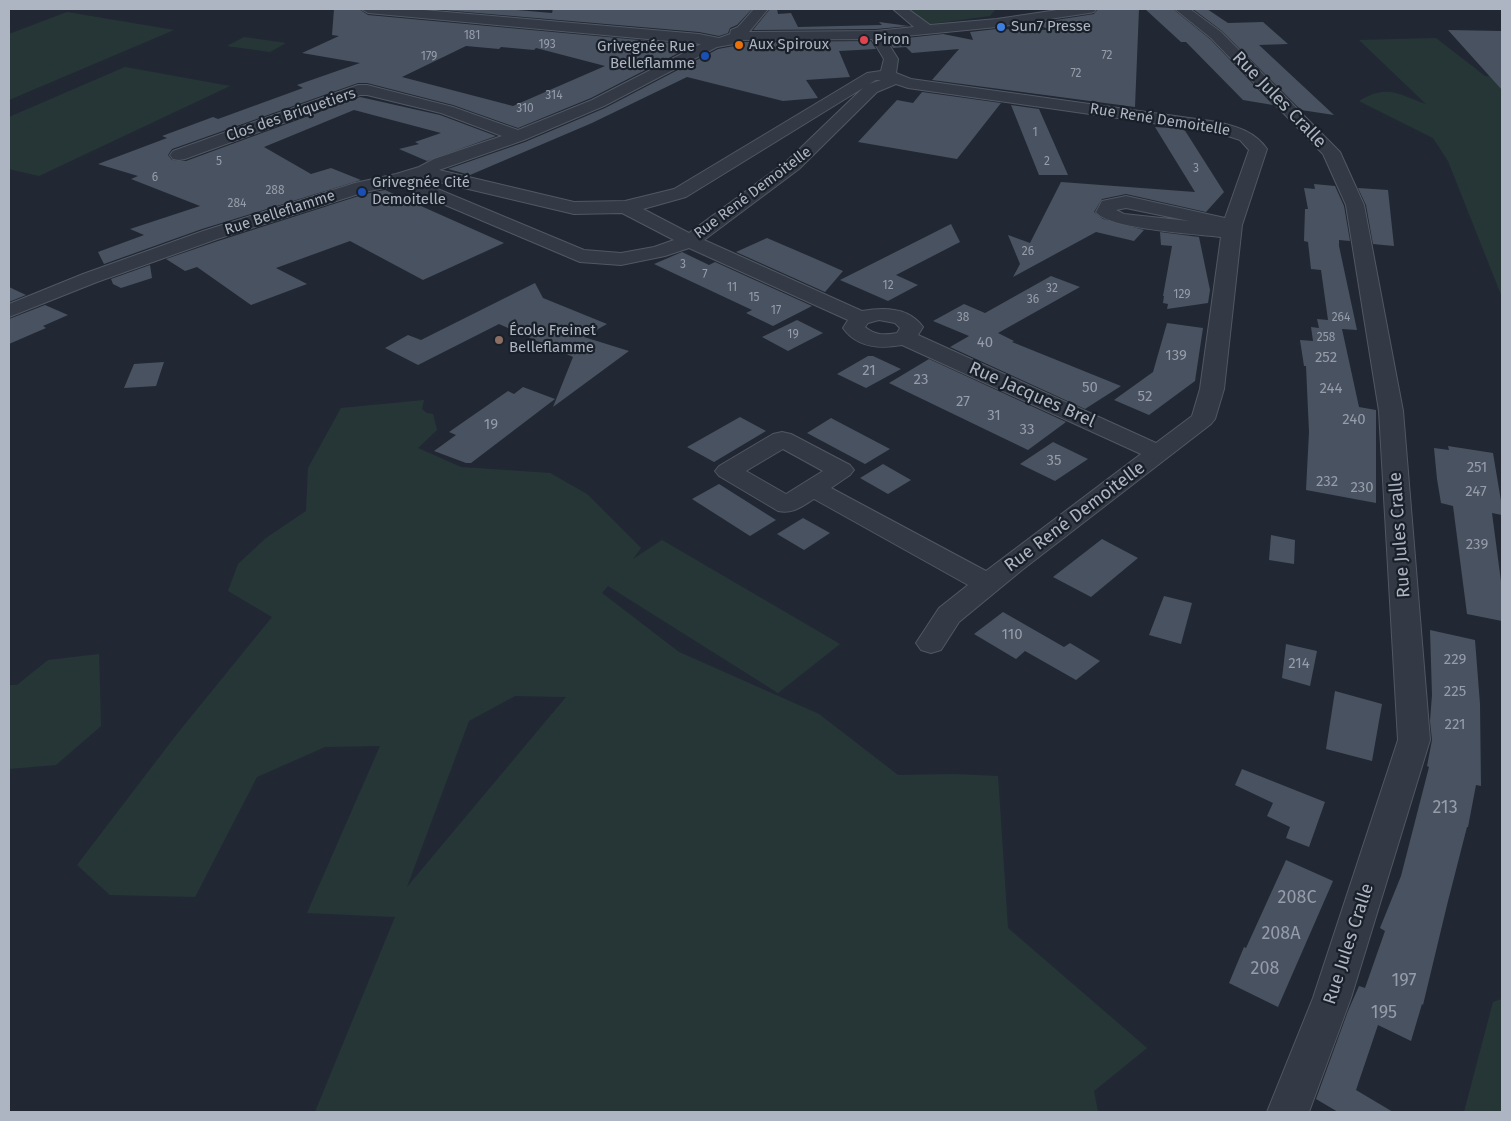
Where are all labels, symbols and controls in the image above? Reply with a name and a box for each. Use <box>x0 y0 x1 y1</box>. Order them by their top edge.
place label: Sun7 Presse <box>1011 18 1091 36</box>
marker: Sun7 Presse <box>995 21 1007 33</box>
house number: 181 <box>464 29 480 43</box>
place label: Piron <box>874 31 910 49</box>
marker: Piron <box>858 34 870 46</box>
place label: Aux Spiroux <box>749 36 829 54</box>
house number: 193 <box>538 38 556 52</box>
place label: Grivegnée Rue Belleflamme <box>597 38 695 73</box>
marker: Aux Spiroux <box>733 39 745 51</box>
street label: Rue Jules Cralle <box>1227 47 1331 153</box>
house number: 72 <box>1101 49 1113 63</box>
house number: 179 <box>421 50 437 64</box>
marker: Grivegnée Rue Belleflamme <box>699 50 711 62</box>
house number: 72 <box>1070 67 1082 81</box>
street label: Clos des Briquetiers <box>224 84 358 146</box>
house number: 314 <box>545 89 563 103</box>
street label: Rue René Demoitelle <box>1089 100 1231 140</box>
house number: 310 <box>516 102 534 116</box>
house number: 1 <box>1032 126 1038 140</box>
street label: Rue René Demoitelle <box>691 143 815 243</box>
house number: 5 <box>216 155 222 169</box>
house number: 2 <box>1044 155 1050 169</box>
house number: 3 <box>1193 162 1199 176</box>
house number: 6 <box>152 171 158 185</box>
place label: Grivegnée Cité Demoitelle <box>372 174 470 209</box>
house number: 288 <box>265 184 285 198</box>
marker: Grivegnée Cité Demoitelle <box>356 186 368 198</box>
street label: Rue Belleflamme <box>223 187 337 239</box>
house number: 284 <box>228 197 246 211</box>
house number: 26 <box>1022 245 1034 259</box>
house number: 3 <box>680 258 686 272</box>
house number: 7 <box>702 268 708 282</box>
house number: 12 <box>882 279 894 293</box>
house number: 11 <box>727 281 737 295</box>
house number: 32 <box>1046 282 1058 296</box>
house number: 129 <box>1173 288 1191 302</box>
house number: 15 <box>748 291 760 305</box>
house number: 36 <box>1027 293 1039 307</box>
house number: 17 <box>771 304 781 318</box>
house number: 38 <box>957 311 969 325</box>
house number: 264 <box>1332 311 1350 325</box>
place label: École Freinet Belleflamme <box>509 322 596 357</box>
house number: 19 <box>787 328 799 342</box>
house number: 258 <box>1317 331 1335 345</box>
marker: École Freinet Belleflamme <box>493 334 505 346</box>
house number: 40 <box>977 334 993 352</box>
house number: 139 <box>1165 347 1187 365</box>
house number: 252 <box>1315 349 1337 367</box>
street label: Rue Jacques Brel <box>965 357 1099 433</box>
house number: 21 <box>862 362 876 380</box>
house number: 23 <box>914 371 928 389</box>
house number: 50 <box>1082 379 1098 397</box>
house number: 244 <box>1320 380 1342 398</box>
house number: 52 <box>1138 388 1152 406</box>
house number: 27 <box>956 393 970 411</box>
house number: 31 <box>987 407 1001 425</box>
house number: 240 <box>1342 411 1366 429</box>
house number: 19 <box>484 416 498 434</box>
house number: 33 <box>1020 421 1034 439</box>
house number: 35 <box>1047 452 1061 470</box>
street label: Rue René Demoitelle <box>1001 457 1149 577</box>
house number: 251 <box>1467 459 1487 477</box>
street label: Rue Jules Cralle <box>1385 471 1415 599</box>
house number: 232 <box>1316 473 1338 491</box>
house number: 230 <box>1350 479 1374 497</box>
house number: 247 <box>1465 483 1487 501</box>
house number: 239 <box>1466 536 1488 554</box>
house number: 110 <box>1001 626 1023 644</box>
house number: 229 <box>1444 651 1466 669</box>
house number: 214 <box>1288 655 1310 673</box>
house number: 225 <box>1444 683 1466 701</box>
house number: 221 <box>1445 716 1465 734</box>
house number: 213 <box>1432 797 1458 819</box>
street label: Rue Jules Cralle <box>1319 881 1379 1007</box>
house number: 208C <box>1278 887 1316 909</box>
house number: 208A <box>1261 923 1301 945</box>
house number: 208 <box>1251 958 1279 980</box>
house number: 197 <box>1392 970 1416 992</box>
house number: 195 <box>1371 1002 1397 1024</box>

